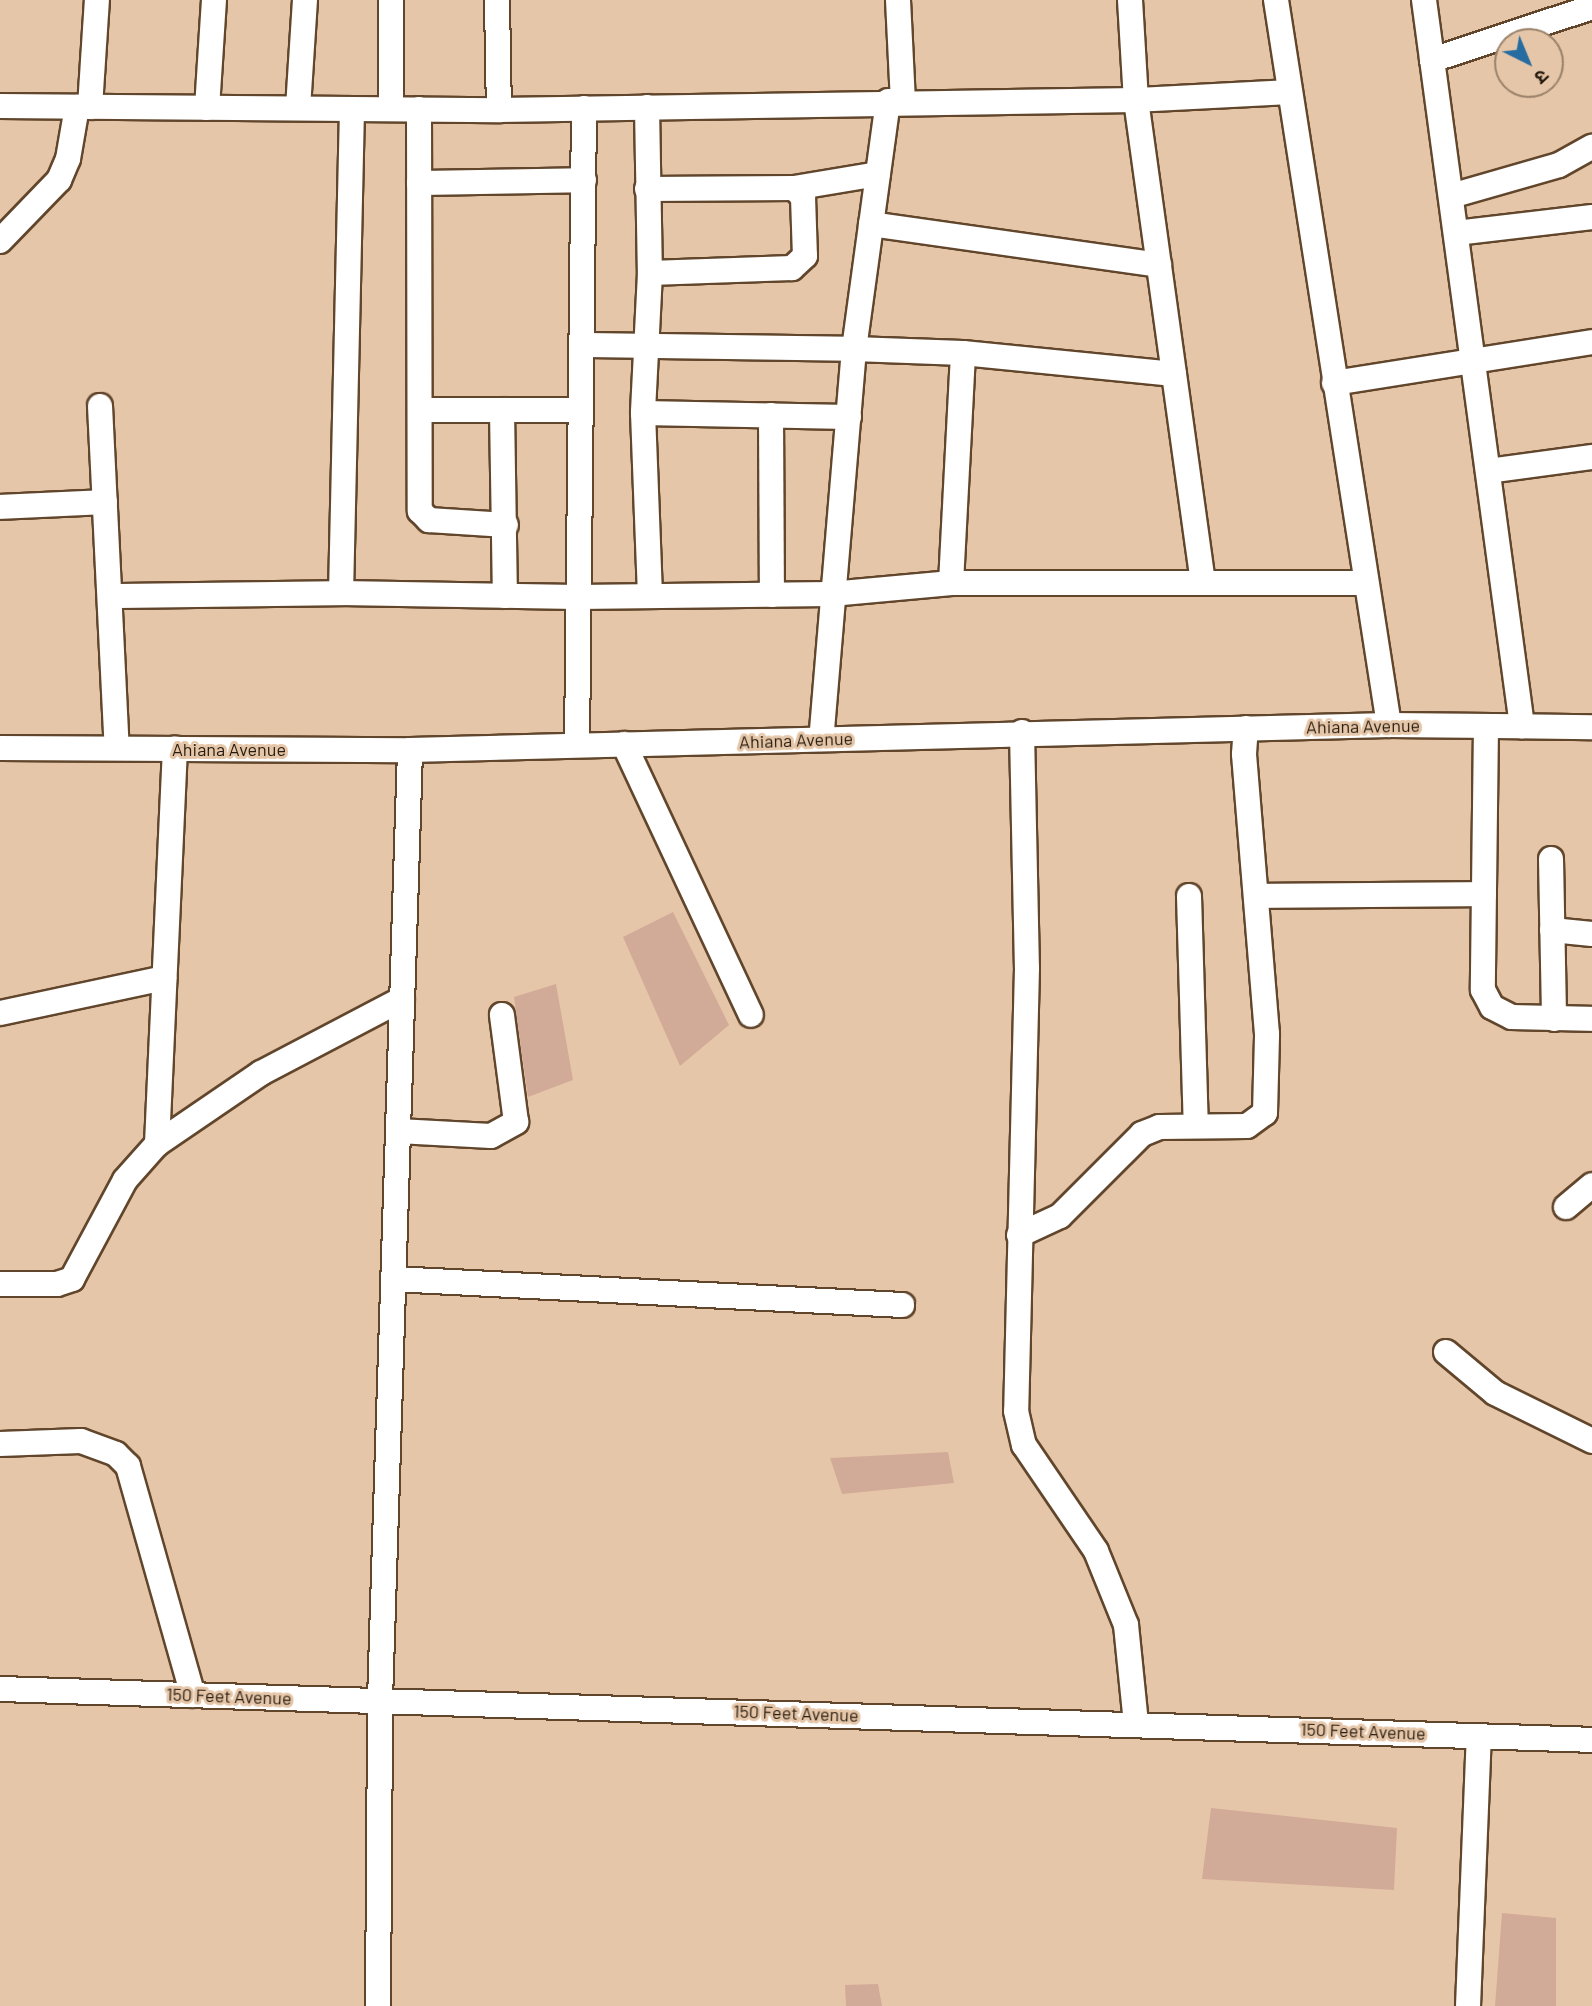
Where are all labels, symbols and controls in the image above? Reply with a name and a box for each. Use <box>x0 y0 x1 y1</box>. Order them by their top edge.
north arrow <box>1494 28 1564 98</box>
text: उ <box>1530 65 1554 89</box>
street label: Ahiana Avenue <box>1306 714 1420 738</box>
street label: Ahiana Avenue <box>739 727 853 753</box>
street label: Ahiana Avenue <box>172 738 286 760</box>
street label: 150 Feet Avenue <box>166 1683 292 1709</box>
street label: 150 Feet Avenue <box>733 1700 859 1726</box>
street label: 150 Feet Avenue <box>1300 1718 1426 1744</box>

